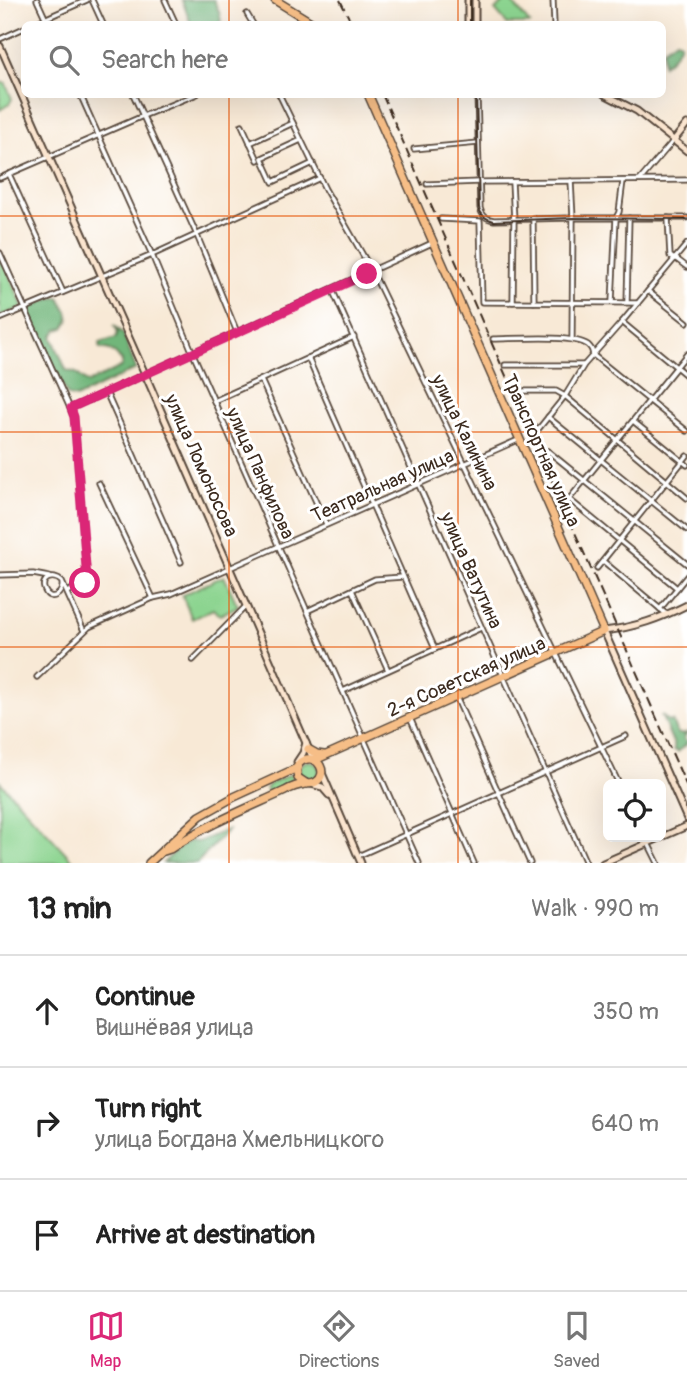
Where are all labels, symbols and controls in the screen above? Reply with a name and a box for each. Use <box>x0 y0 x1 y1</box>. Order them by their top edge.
search box <box>21 21 666 98</box>
icon: search <box>45 41 83 79</box>
text: Search here <box>101 44 228 76</box>
route end <box>351 258 382 289</box>
street label: улица Калинина <box>425 370 503 494</box>
street label: Транспортная улица <box>497 370 586 531</box>
street label: улица Ломоносова <box>159 390 243 541</box>
street label: улица Панфилова <box>220 403 300 543</box>
street label: Театральная улица <box>307 444 458 528</box>
street label: улица Ватутина <box>434 508 508 633</box>
route start <box>69 567 100 598</box>
street label: 2-я Советская улица <box>384 631 549 723</box>
map controls <box>603 779 666 842</box>
button: locate <box>603 779 666 842</box>
text: 13 min <box>28 890 112 927</box>
text: Walk · 990 m <box>531 894 659 923</box>
text: Continue <box>95 981 195 1013</box>
icon: ahead <box>28 992 66 1030</box>
text: 350 m <box>593 997 659 1026</box>
text: Вишнёвая улица <box>95 1013 254 1042</box>
text: Turn right <box>95 1093 201 1125</box>
icon: right <box>28 1104 66 1142</box>
text: 640 m <box>591 1109 659 1138</box>
text: улица Богдана Хмельницкого <box>95 1125 384 1154</box>
icon: arrive <box>28 1216 66 1254</box>
text: Arrive at destination <box>95 1219 315 1251</box>
tab: Map <box>87 1307 125 1373</box>
tab: Directions <box>299 1307 379 1373</box>
tab: Saved <box>553 1307 600 1373</box>

